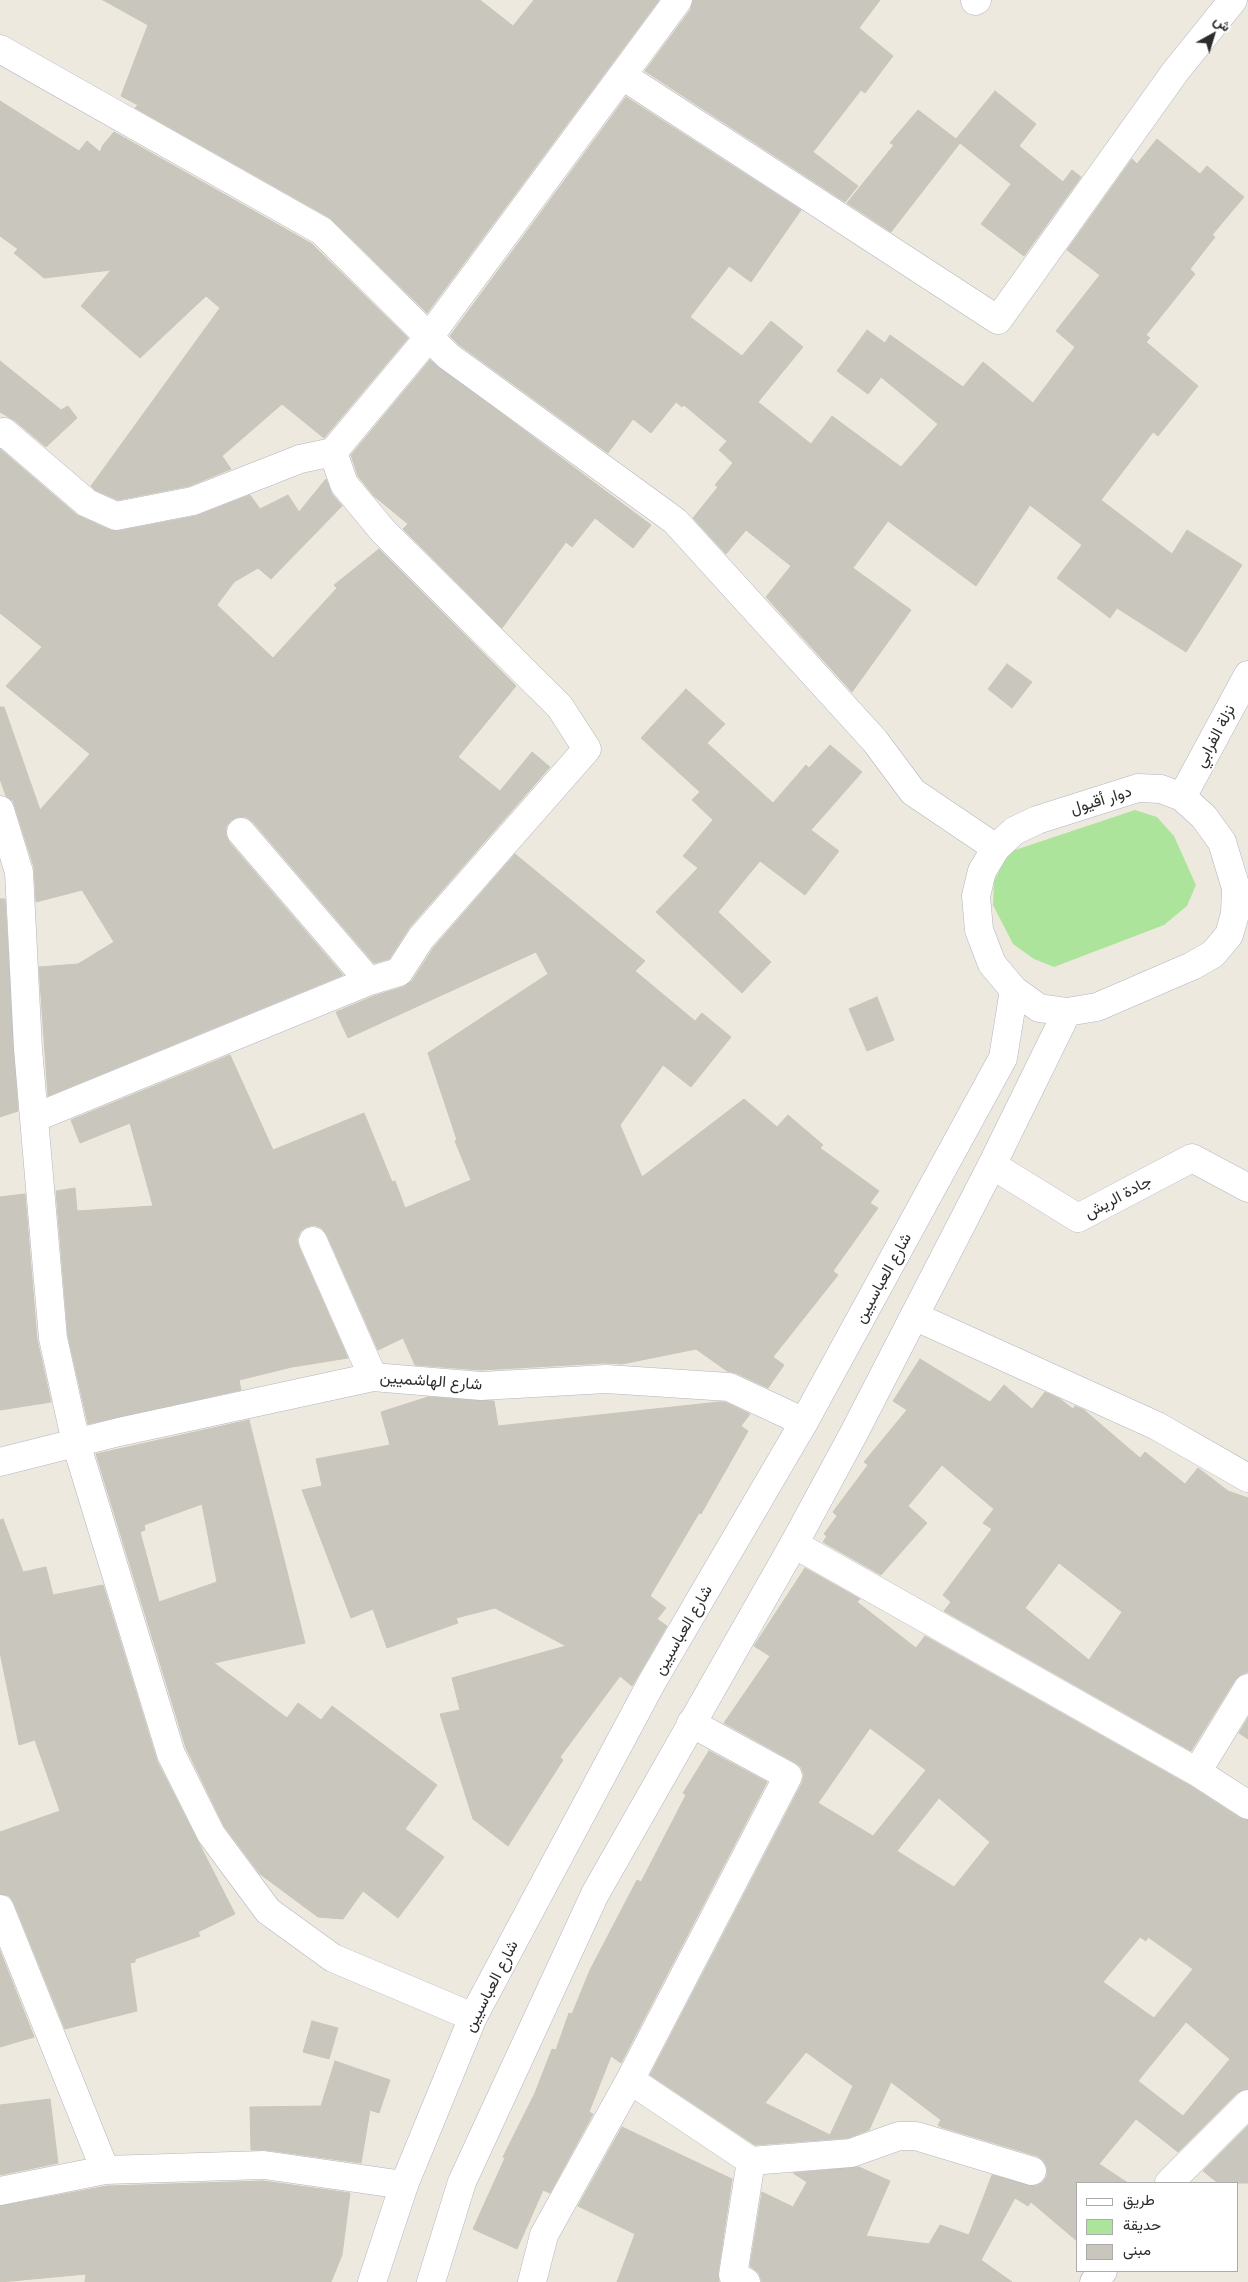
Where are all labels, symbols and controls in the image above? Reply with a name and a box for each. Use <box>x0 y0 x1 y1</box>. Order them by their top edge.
north arrow <box>1188 10 1238 60</box>
text: ش <box>1211 11 1235 35</box>
street label: نزلة الفرابي <box>1191 701 1239 771</box>
street label: دوار أقيول <box>1068 782 1134 818</box>
street label: جادة الريش <box>1081 1171 1155 1223</box>
street label: شارع العباسيين <box>850 1230 916 1326</box>
street label: شارع الهاشميين <box>379 1368 483 1394</box>
street label: شارع العباسيين <box>650 1582 716 1678</box>
street label: شارع العباسيين <box>460 1937 522 2035</box>
legend <box>1076 2182 1238 2272</box>
text: طريق <box>1123 2190 1155 2208</box>
text: حديقة <box>1123 2215 1161 2233</box>
text: مبنى <box>1123 2240 1151 2258</box>

